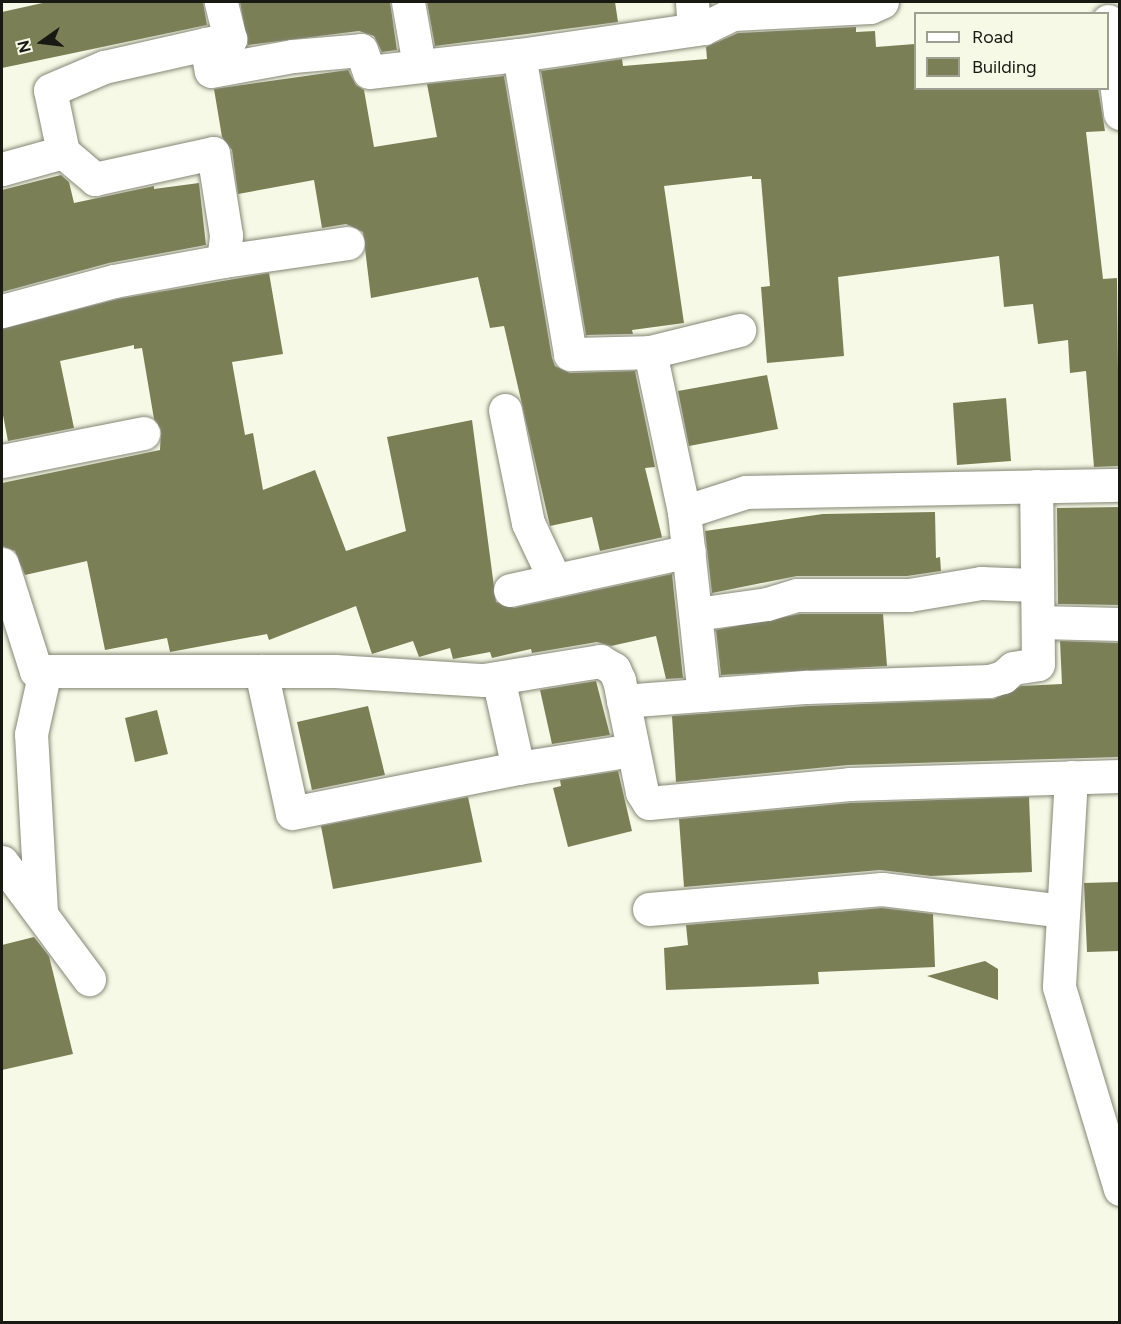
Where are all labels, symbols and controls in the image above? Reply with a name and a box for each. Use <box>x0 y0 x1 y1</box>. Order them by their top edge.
north arrow <box>12 12 72 72</box>
legend <box>914 12 1109 90</box>
text: Road <box>972 26 1013 48</box>
text: N <box>13 38 35 55</box>
text: Building <box>972 56 1037 78</box>

